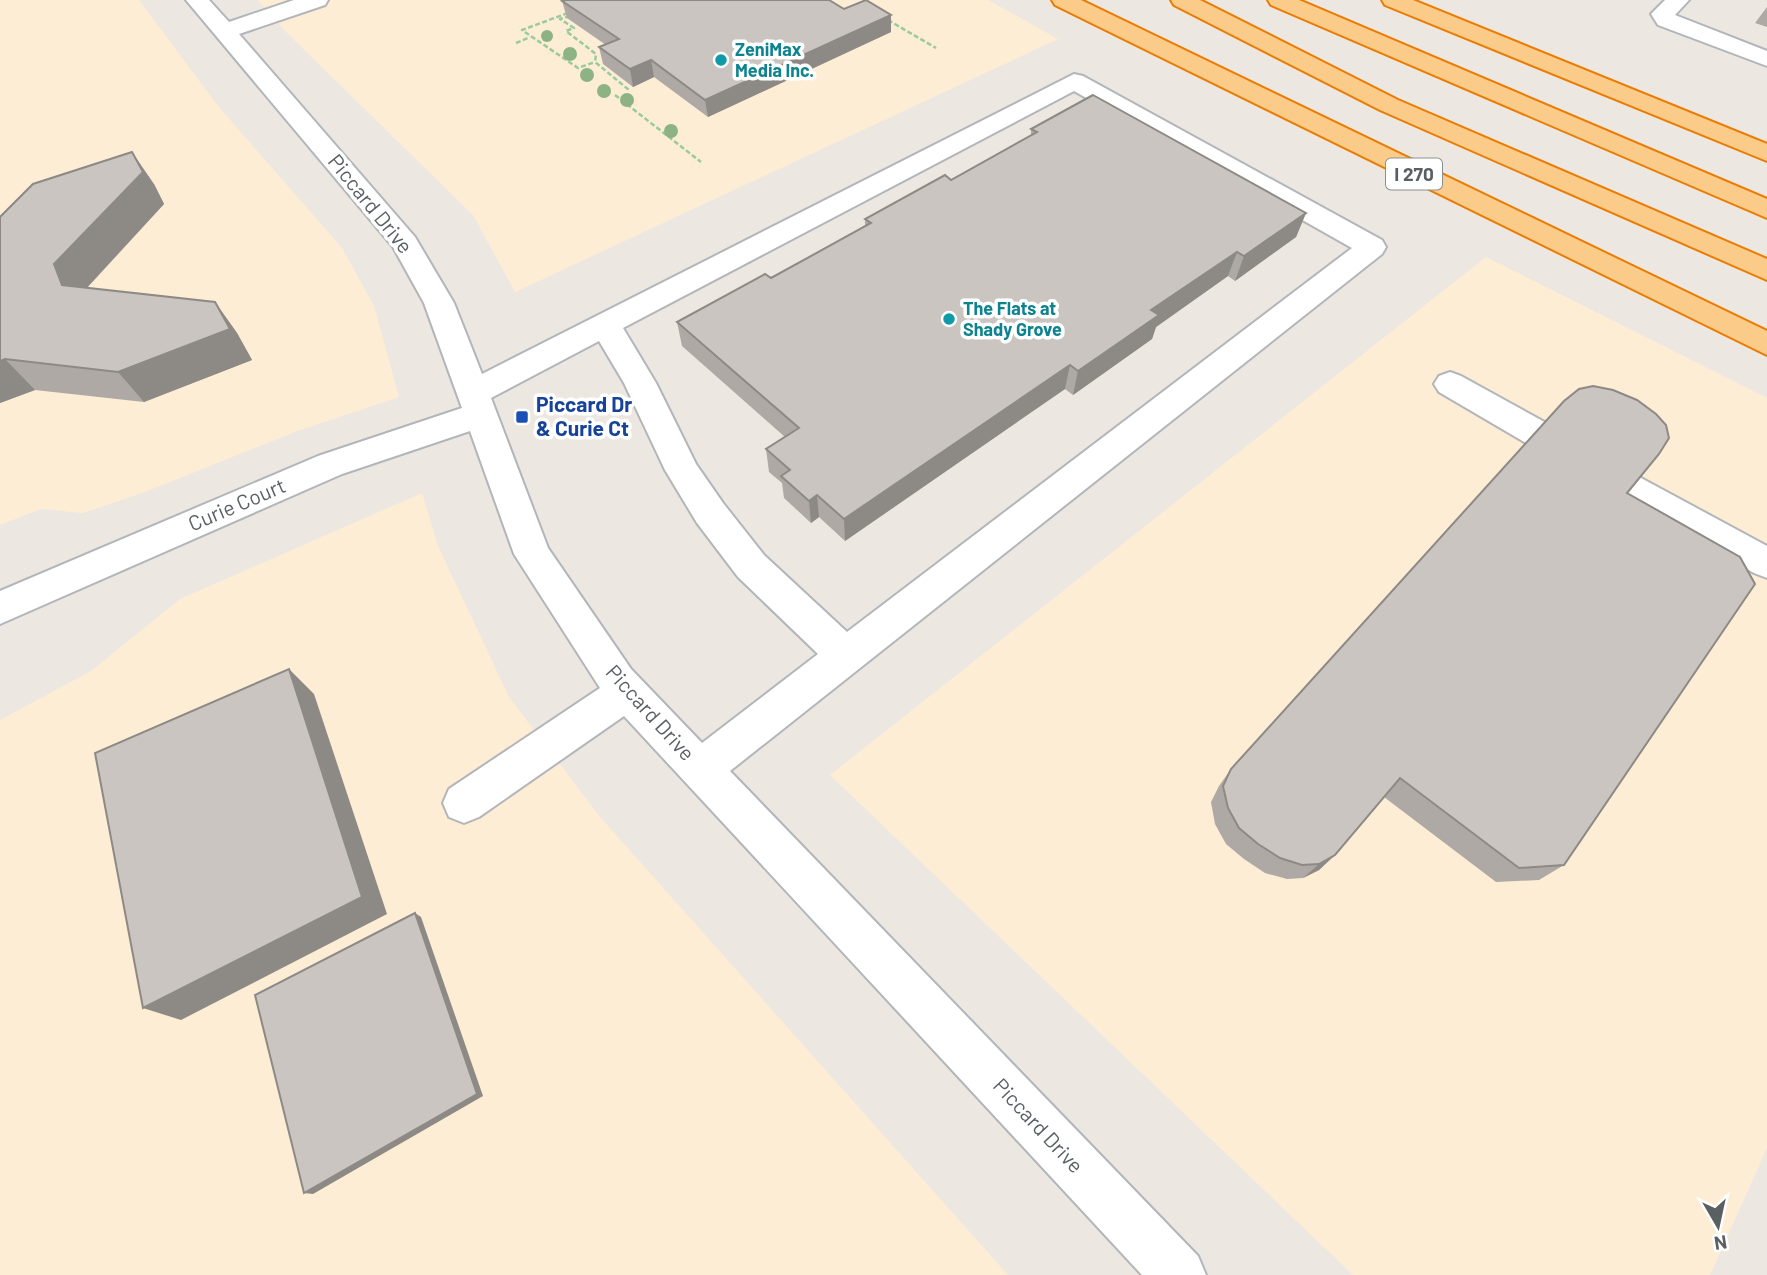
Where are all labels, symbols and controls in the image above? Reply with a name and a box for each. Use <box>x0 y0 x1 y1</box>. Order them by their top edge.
place label: ZeniMax Media Inc. <box>735 38 814 81</box>
marker: ZeniMax Media Inc. <box>713 52 729 68</box>
street label: Piccard Drive <box>324 148 419 258</box>
road number: I 270 <box>1386 158 1442 190</box>
place label: The Flats at Shady Grove <box>963 297 1062 340</box>
marker: The Flats at Shady Grove <box>941 311 957 327</box>
place label: Piccard Dr & Curie Ct <box>536 391 632 440</box>
marker: Piccard Dr & Curie Ct <box>514 409 530 425</box>
street label: Curie Court <box>184 472 289 535</box>
street label: Piccard Drive <box>602 659 701 765</box>
street label: Piccard Drive <box>989 1072 1089 1177</box>
north arrow <box>1683 1191 1753 1261</box>
text: N <box>1713 1231 1729 1256</box>

